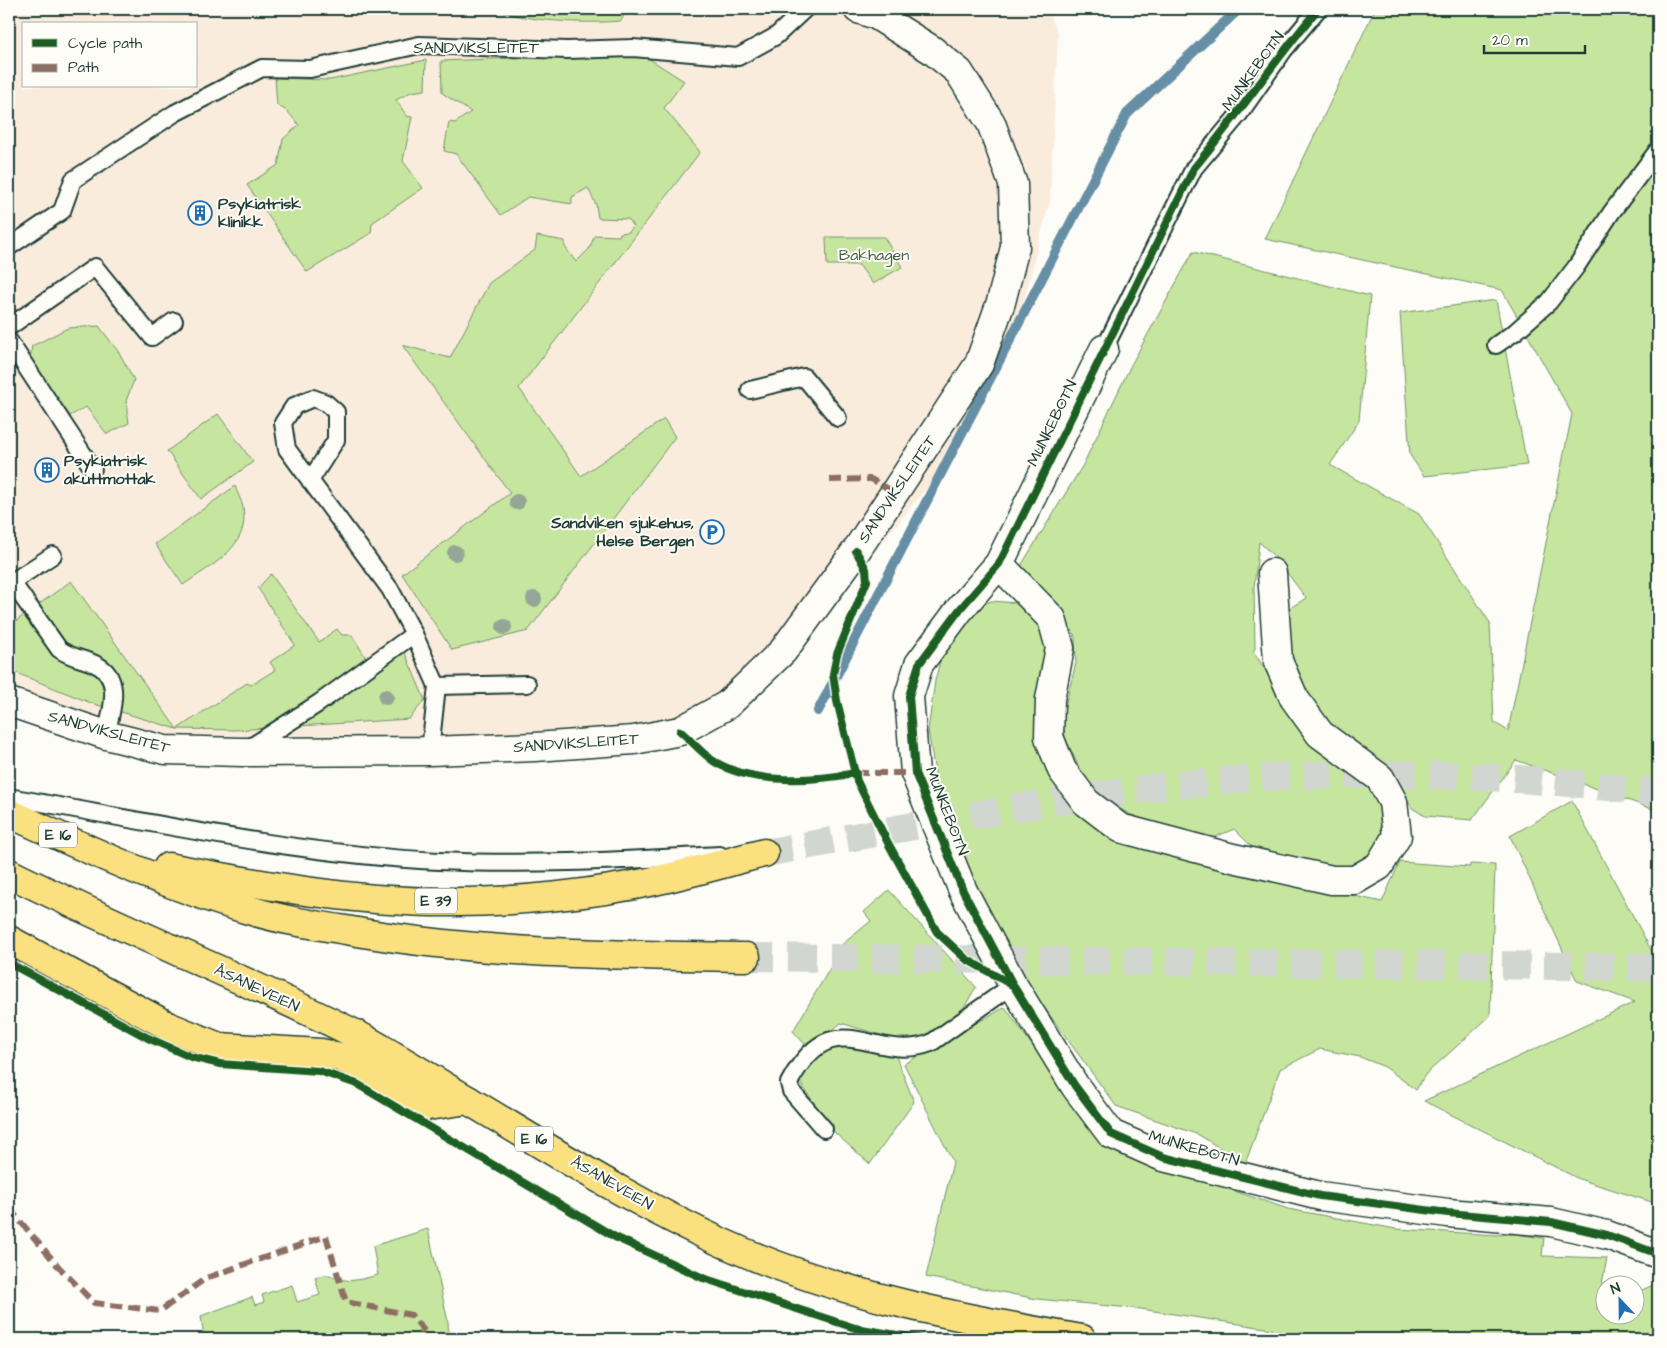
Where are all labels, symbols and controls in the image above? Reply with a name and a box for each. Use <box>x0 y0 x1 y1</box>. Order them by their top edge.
legend <box>22 22 198 88</box>
scale bar <box>1484 22 1586 54</box>
street label: MUNKEBOTN <box>1217 27 1289 115</box>
text: 20 m <box>1492 30 1528 51</box>
text: Cycle path <box>68 33 143 55</box>
street label: SANDVIKSLEITET <box>413 37 539 59</box>
text: Path <box>68 57 99 78</box>
place label: Psykiatrisk klinikk <box>218 193 301 233</box>
building icon: Psykiatrisk klinikk <box>187 200 213 226</box>
park label: Bakhagen <box>839 244 909 267</box>
street label: MUNKEBOTN <box>1022 376 1082 470</box>
street label: SANDVIKSLEITET <box>853 431 941 547</box>
place label: Psykiatrisk akuttmottak <box>63 450 156 490</box>
building icon: Psykiatrisk akuttmottak <box>34 457 60 483</box>
place label: Sandviken sjukehus, Helse Bergen <box>550 512 694 554</box>
parking icon: Sandviken sjukehus, Helse Bergen <box>699 519 725 545</box>
street label: SANDVIKSLEITET <box>45 705 173 759</box>
street label: SANDVIKSLEITET <box>513 728 640 758</box>
street label: MUNKEBOTN <box>920 763 974 859</box>
road number: E 16 <box>39 822 77 848</box>
road number: E 39 <box>415 888 457 914</box>
street label: ÅSANEVEIEN <box>211 959 303 1017</box>
street label: MUNKEBOTN <box>1146 1125 1242 1171</box>
road number: E 16 <box>515 1126 553 1152</box>
street label: ÅSANEVEIEN <box>567 1151 657 1215</box>
north arrow <box>1594 1276 1644 1326</box>
text: N <box>1608 1278 1624 1300</box>

